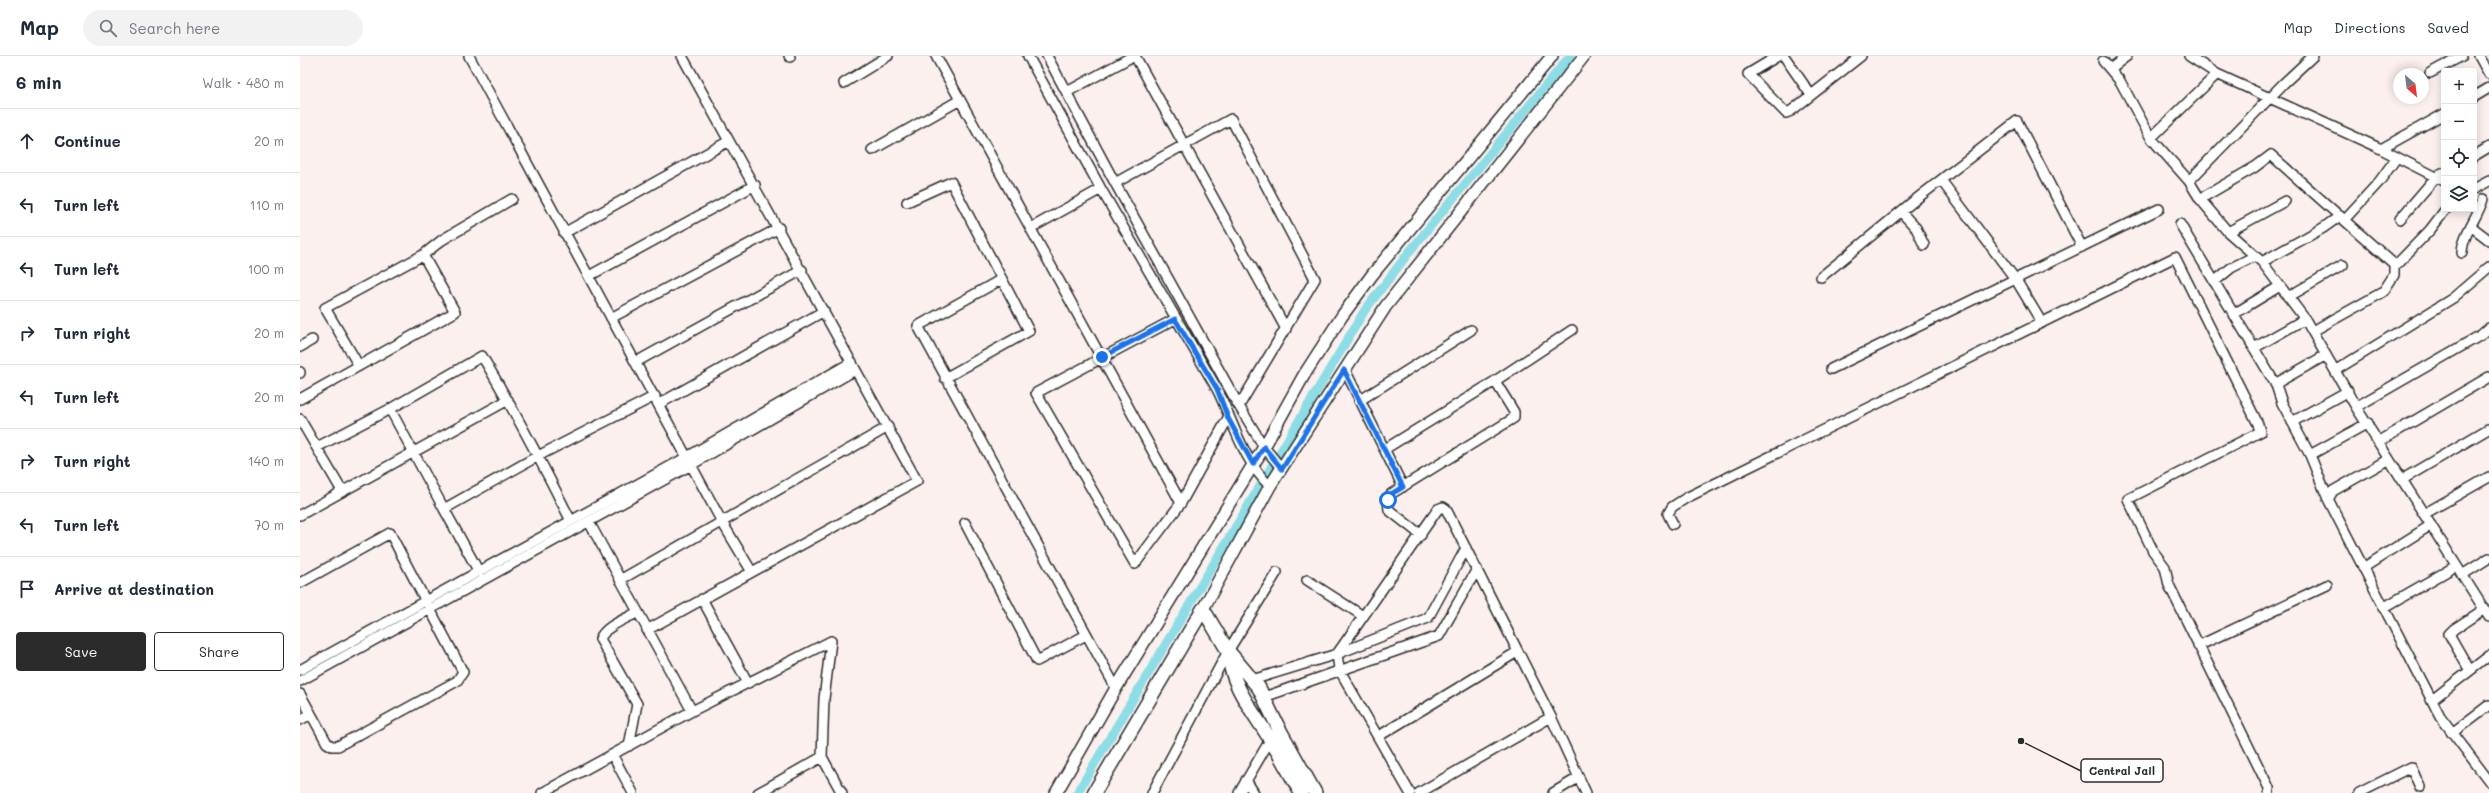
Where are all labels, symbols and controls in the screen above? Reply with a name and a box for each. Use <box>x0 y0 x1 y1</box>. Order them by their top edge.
search box <box>83 10 363 46</box>
text: Map <box>20 15 59 40</box>
icon: search <box>97 17 119 39</box>
text: Search here <box>129 18 220 38</box>
text: Map <box>2284 18 2312 37</box>
text: Directions <box>2334 18 2405 37</box>
text: Saved <box>2427 18 2469 37</box>
north arrow <box>2393 68 2429 104</box>
map controls <box>2441 68 2477 212</box>
button: + <box>2441 68 2477 104</box>
text: 6 min <box>16 71 61 93</box>
text: Walk · 480 m <box>202 74 284 91</box>
button: − <box>2441 104 2477 140</box>
icon: ahead <box>16 130 38 152</box>
text: Continue <box>54 131 121 151</box>
text: 20 m <box>254 132 284 149</box>
button: locate <box>2441 140 2477 176</box>
button: layers <box>2441 176 2477 212</box>
icon: left <box>16 194 38 216</box>
text: Turn left <box>54 195 119 215</box>
text: 110 m <box>250 196 284 213</box>
icon: left <box>16 258 38 280</box>
text: Turn left <box>54 259 119 279</box>
text: 100 m <box>248 260 284 277</box>
icon: right <box>16 322 38 344</box>
text: Turn right <box>54 323 131 343</box>
text: 20 m <box>254 324 284 341</box>
route end <box>1093 348 1111 366</box>
icon: left <box>16 386 38 408</box>
text: Turn left <box>54 387 119 407</box>
text: 20 m <box>254 388 284 405</box>
icon: right <box>16 450 38 472</box>
text: Turn right <box>54 451 131 471</box>
text: 140 m <box>248 452 284 469</box>
route start <box>1379 491 1397 509</box>
icon: left <box>16 514 38 536</box>
text: Turn left <box>54 515 119 535</box>
text: 70 m <box>254 516 284 533</box>
icon: arrive <box>16 578 38 600</box>
text: Arrive at destination <box>54 579 214 599</box>
button: Save <box>16 632 146 671</box>
button: Share <box>154 632 284 671</box>
callout: Central Jail <box>2081 759 2163 782</box>
text: Central Jail <box>2089 763 2155 778</box>

